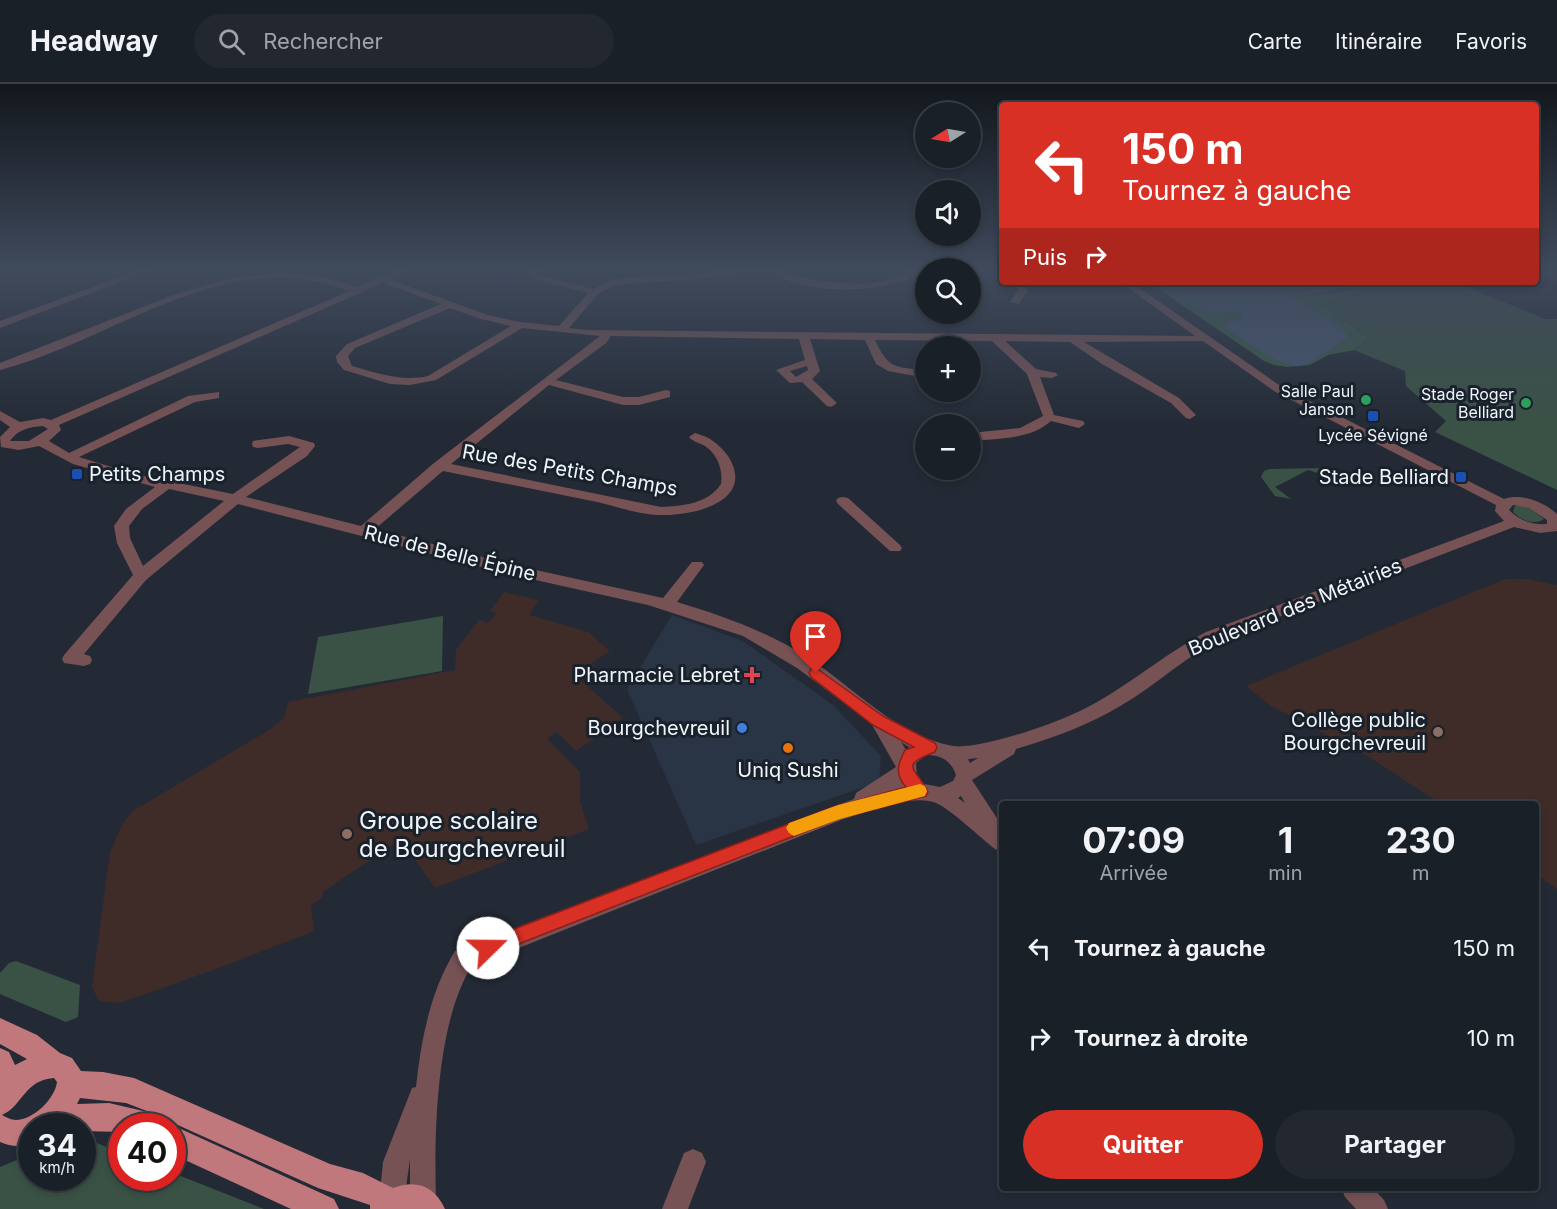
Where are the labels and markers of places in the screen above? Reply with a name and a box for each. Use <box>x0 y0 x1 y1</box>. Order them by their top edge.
place label: Salle Paul Janson <box>1281 381 1354 419</box>
place label: Stade Roger Belliard <box>1421 384 1514 422</box>
marker: Salle Paul Janson <box>1359 393 1373 407</box>
marker: Stade Roger Belliard <box>1519 396 1533 410</box>
marker: Lycée Sévigné <box>1366 409 1380 423</box>
place label: Lycée Sévigné <box>1318 425 1428 445</box>
place label: Petits Champs <box>89 462 225 486</box>
place label: Stade Belliard <box>1319 465 1449 489</box>
marker: Petits Champs <box>70 467 84 481</box>
marker: Stade Belliard <box>1454 470 1468 484</box>
pin <box>790 611 841 673</box>
place label: Pharmacie Lebret <box>573 663 740 687</box>
marker: Pharmacie Lebret <box>745 668 759 682</box>
place label: Collège public Bourgchevreuil <box>1284 708 1426 755</box>
place label: Bourgchevreuil <box>588 716 730 740</box>
marker: Bourgchevreuil <box>735 721 749 735</box>
marker: Collège public Bourgchevreuil <box>1431 725 1445 739</box>
marker: Uniq Sushi <box>781 741 795 755</box>
place label: Uniq Sushi <box>737 758 839 782</box>
place label: Groupe scolaire de Bourgchevreuil <box>359 806 565 863</box>
marker: Groupe scolaire de Bourgchevreuil <box>340 827 354 841</box>

